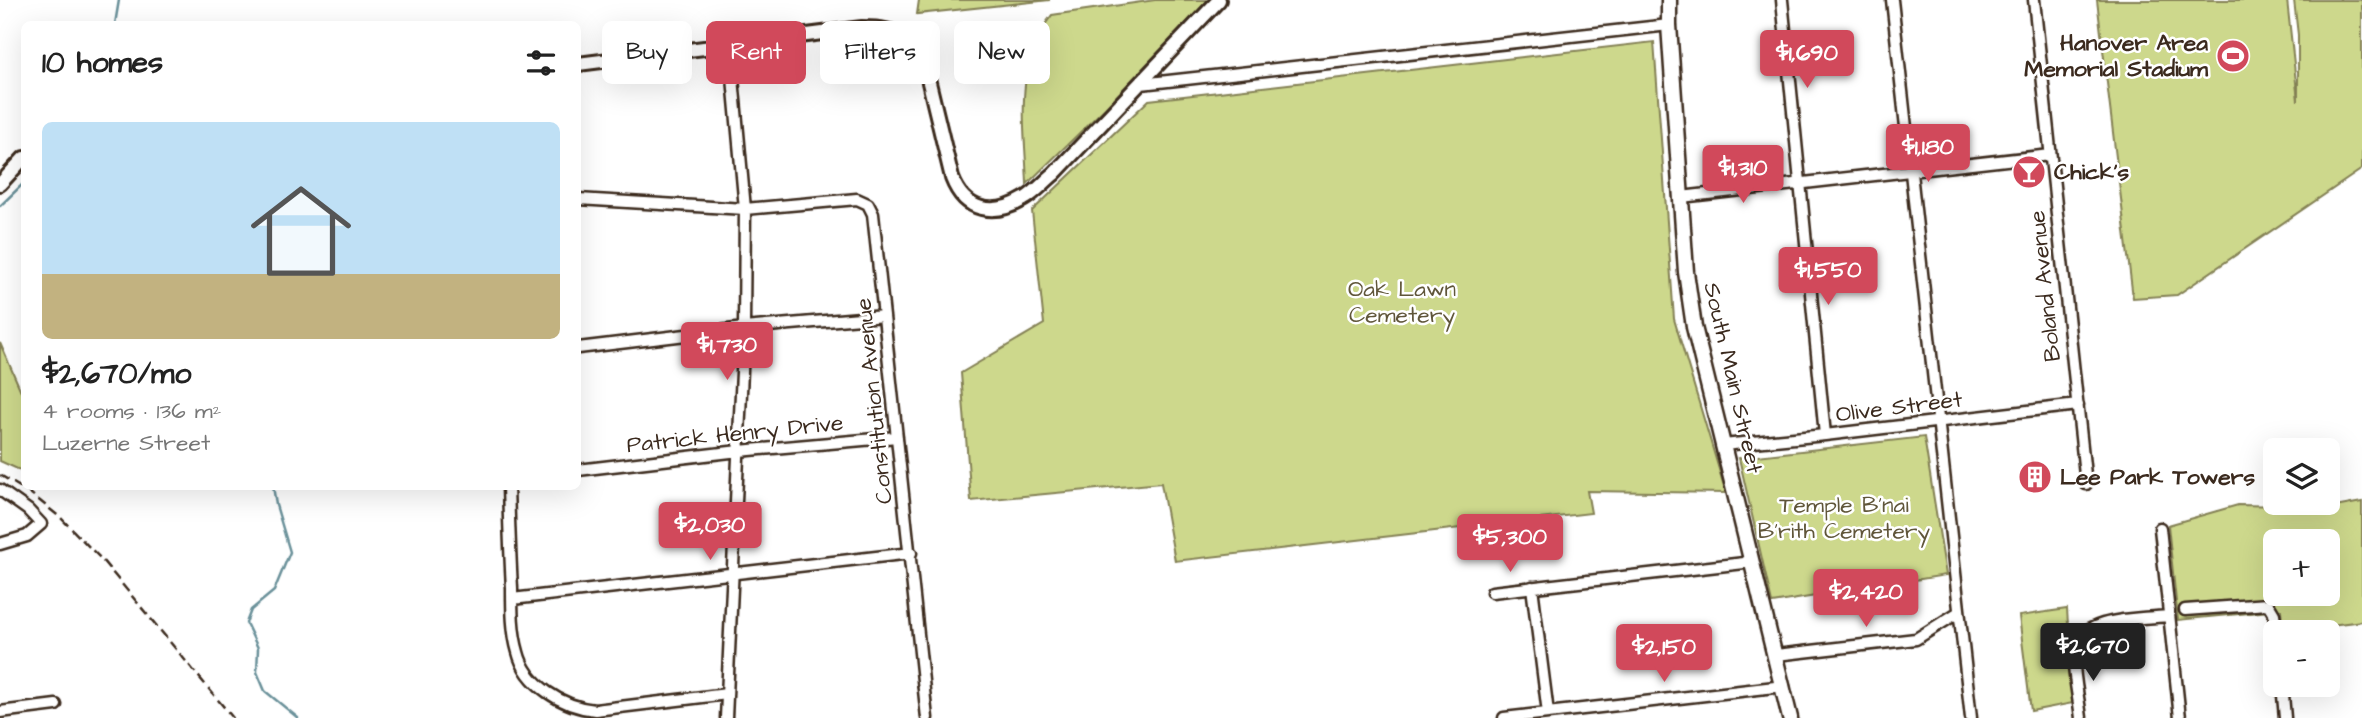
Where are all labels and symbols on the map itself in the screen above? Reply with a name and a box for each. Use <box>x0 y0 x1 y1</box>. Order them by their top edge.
place label: Hanover Area Memorial Stadium <box>2024 27 2209 85</box>
pin: $1,690 <box>1750 31 1864 90</box>
sports icon: Hanover Area Memorial Stadium <box>2214 37 2252 75</box>
pin: $1,180 <box>1871 124 1985 184</box>
pin: $1,310 <box>1686 146 1800 205</box>
bar icon: Chick's <box>2010 153 2048 191</box>
place label: Chick's <box>2054 156 2130 188</box>
street label: Boland Avenue <box>2021 209 2069 363</box>
pin: $1,550 <box>1771 247 1885 307</box>
park label: Oak Lawn Cemetery <box>1348 273 1456 332</box>
street label: South Main Street <box>1695 279 1771 477</box>
street label: Constitution Avenue <box>847 296 901 506</box>
pin: $1,730 <box>670 322 784 382</box>
street label: Olive Street <box>1834 383 1965 431</box>
street label: Patrick Henry Drive <box>625 407 845 462</box>
building icon: Lee Park Towers <box>2016 458 2054 496</box>
place label: Lee Park Towers <box>2060 461 2255 493</box>
park label: Temple B'nai B'rith Cemetery <box>1758 489 1931 548</box>
pin: $2,030 <box>653 503 767 562</box>
pin: $5,300 <box>1453 514 1567 574</box>
pin: $2,420 <box>1809 570 1923 629</box>
pin: $2,150 <box>1607 624 1721 684</box>
pin: $2,670 <box>2036 624 2150 683</box>

